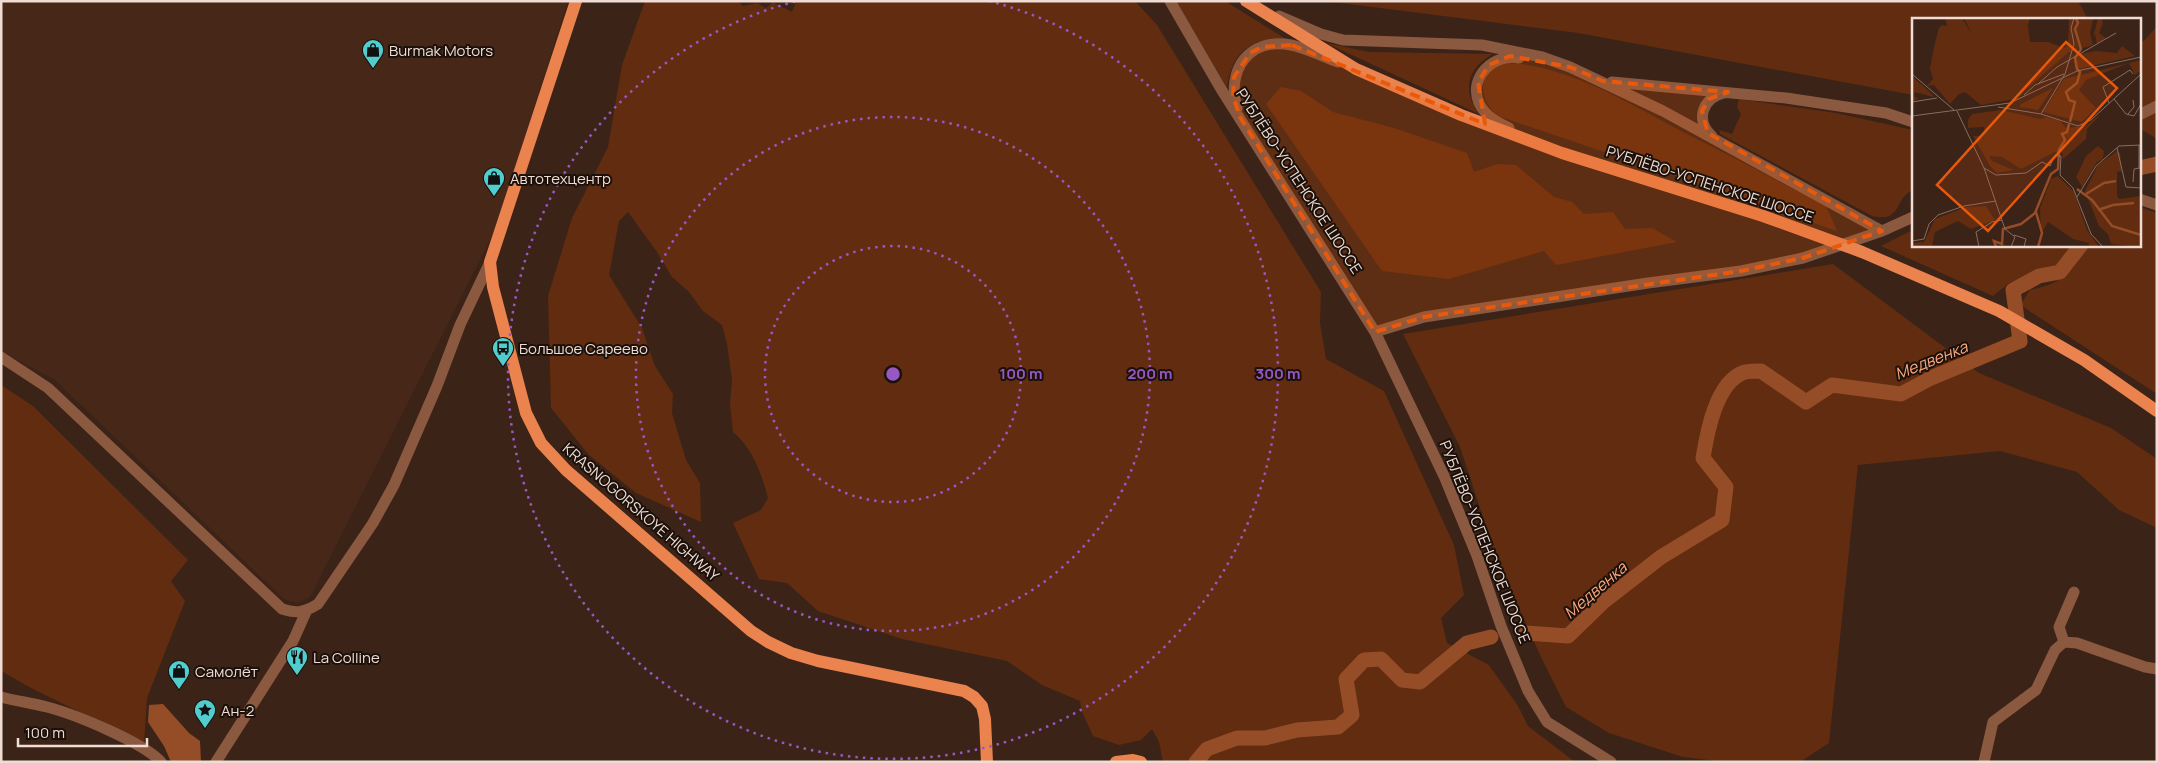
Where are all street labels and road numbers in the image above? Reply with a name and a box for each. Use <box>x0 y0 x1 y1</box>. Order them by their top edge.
street label: РУБЛЁВО-УСПЕНСКОЕ ШОССЕ <box>1231 84 1367 278</box>
street label: РУБЛЁВО-УСПЕНСКОЕ ШОССЕ <box>1603 140 1817 228</box>
street label: РУБЛЁВО-УСПЕНСКОЕ ШОССЕ <box>1435 437 1535 647</box>
street label: KRASNOGORSKOYE HIGHWAY <box>558 438 724 586</box>

